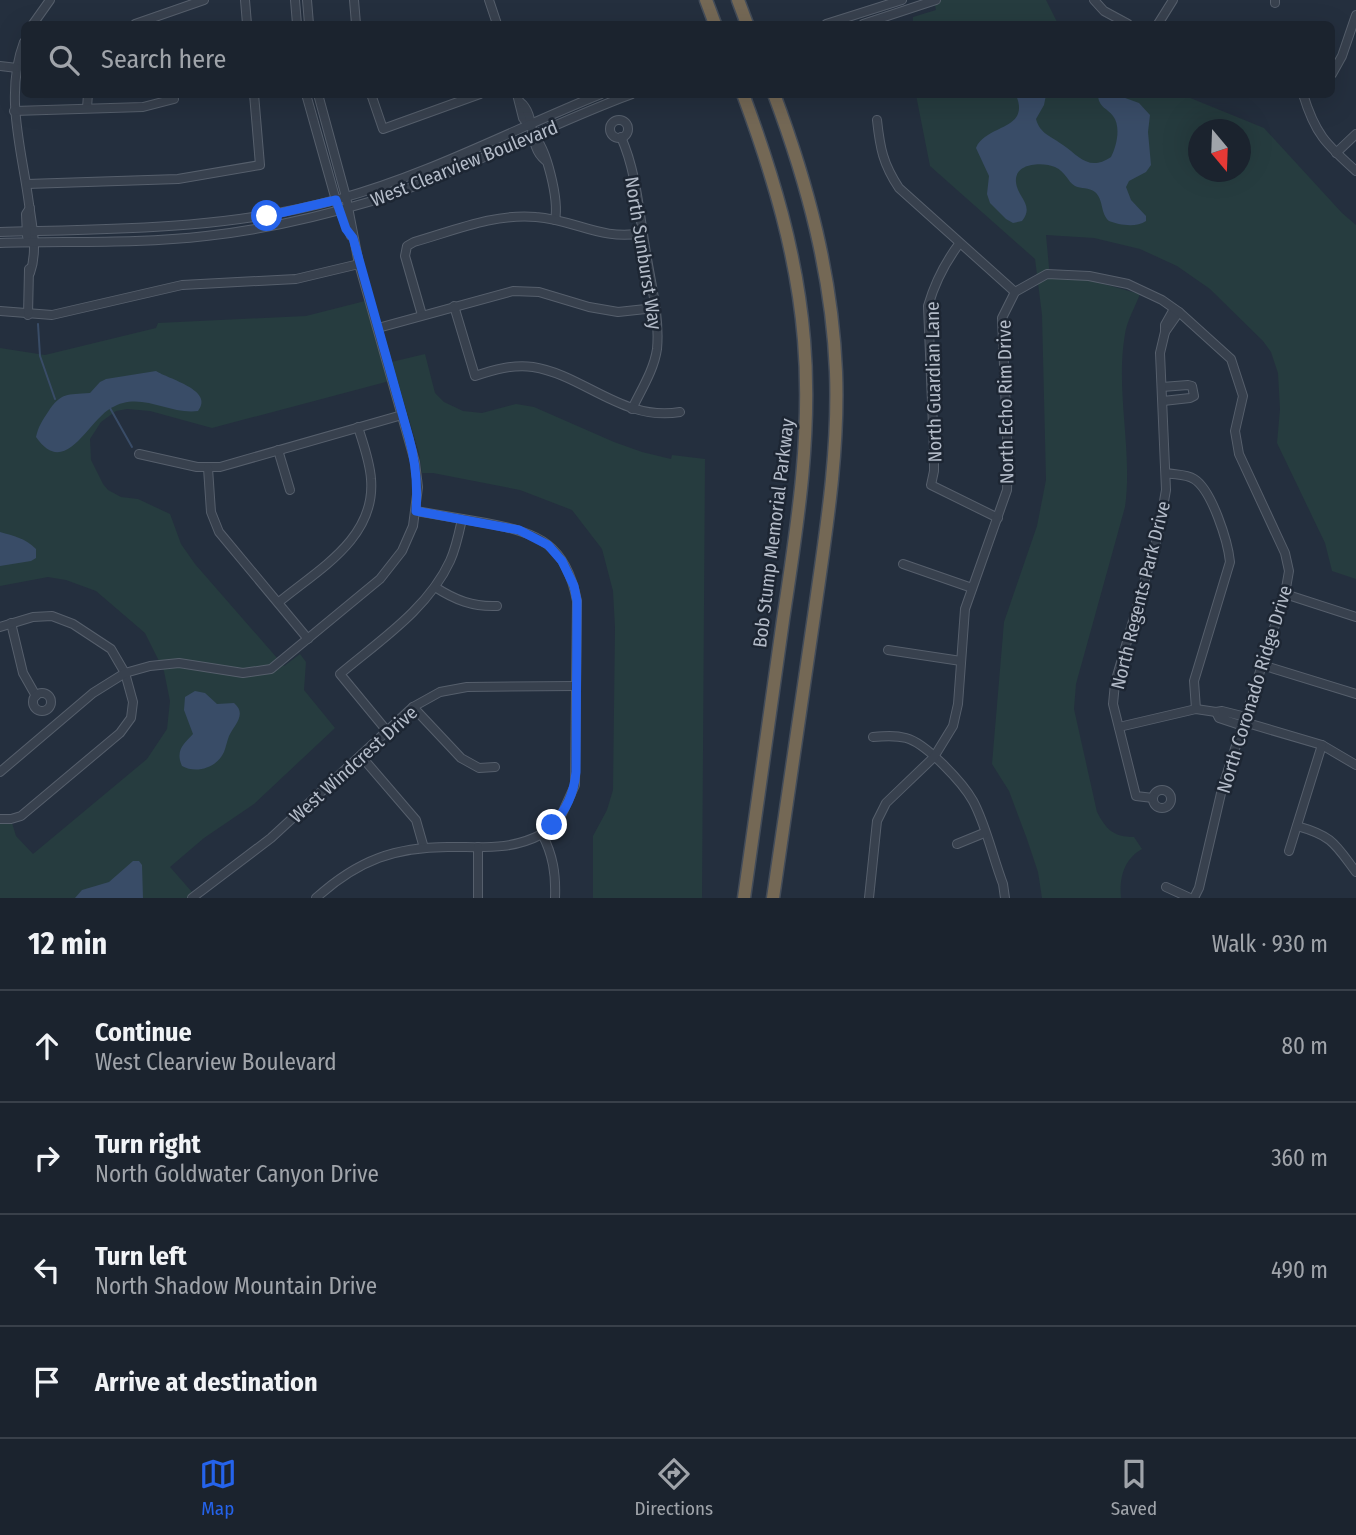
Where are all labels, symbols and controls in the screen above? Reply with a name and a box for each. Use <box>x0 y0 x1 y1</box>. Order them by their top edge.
search box <box>21 21 1335 98</box>
icon: search <box>45 41 83 79</box>
text: Search here <box>101 44 226 75</box>
street label: West Clearview Boulevard <box>367 115 561 212</box>
north arrow <box>1188 119 1251 182</box>
street label: North Sunburst Way <box>620 175 667 332</box>
route start <box>251 200 282 231</box>
street label: North Guardian Lane <box>921 301 946 463</box>
street label: North Echo Rim Drive <box>993 320 1018 484</box>
street label: Bob Stump Memorial Parkway <box>748 417 799 649</box>
street label: North Regents Park Drive <box>1106 498 1175 692</box>
street label: North Coronado Ridge Drive <box>1212 582 1297 796</box>
street label: West Windcrest Drive <box>285 701 422 828</box>
route end <box>536 809 567 840</box>
text: 12 min <box>28 926 107 962</box>
text: Walk · 930 m <box>1212 930 1328 958</box>
text: Continue <box>95 1017 192 1048</box>
icon: ahead <box>28 1027 66 1065</box>
text: 80 m <box>1281 1032 1328 1060</box>
text: West Clearview Boulevard <box>95 1048 337 1076</box>
text: Turn right <box>95 1129 201 1160</box>
icon: right <box>28 1139 66 1177</box>
text: 360 m <box>1271 1144 1328 1172</box>
text: North Goldwater Canyon Drive <box>95 1160 379 1188</box>
text: Turn left <box>95 1241 187 1272</box>
icon: left <box>28 1251 66 1289</box>
text: 490 m <box>1271 1256 1328 1284</box>
text: North Shadow Mountain Drive <box>95 1272 377 1300</box>
icon: arrive <box>28 1363 66 1401</box>
text: Arrive at destination <box>95 1367 318 1398</box>
tab: Map <box>199 1455 237 1520</box>
tab: Directions <box>635 1455 713 1520</box>
tab: Saved <box>1111 1455 1157 1520</box>

